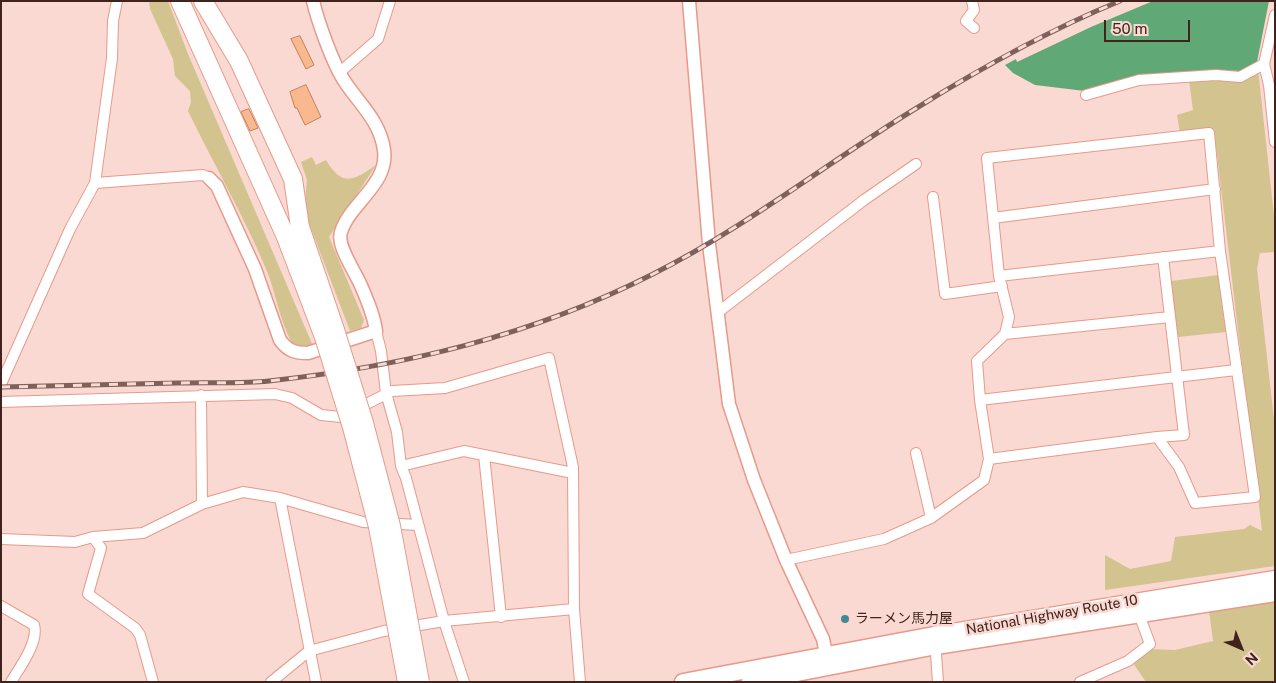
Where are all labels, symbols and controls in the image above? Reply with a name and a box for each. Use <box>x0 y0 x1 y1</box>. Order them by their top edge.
scale bar <box>1106 10 1192 42</box>
text: 50 m <box>1112 20 1147 37</box>
street label: National Highway Route 10 <box>965 592 1139 638</box>
place label: ラーメン馬力屋 <box>855 611 953 627</box>
marker: ラーメン馬力屋 <box>839 613 851 625</box>
north arrow <box>1216 623 1266 673</box>
text: N <box>1242 649 1261 668</box>

